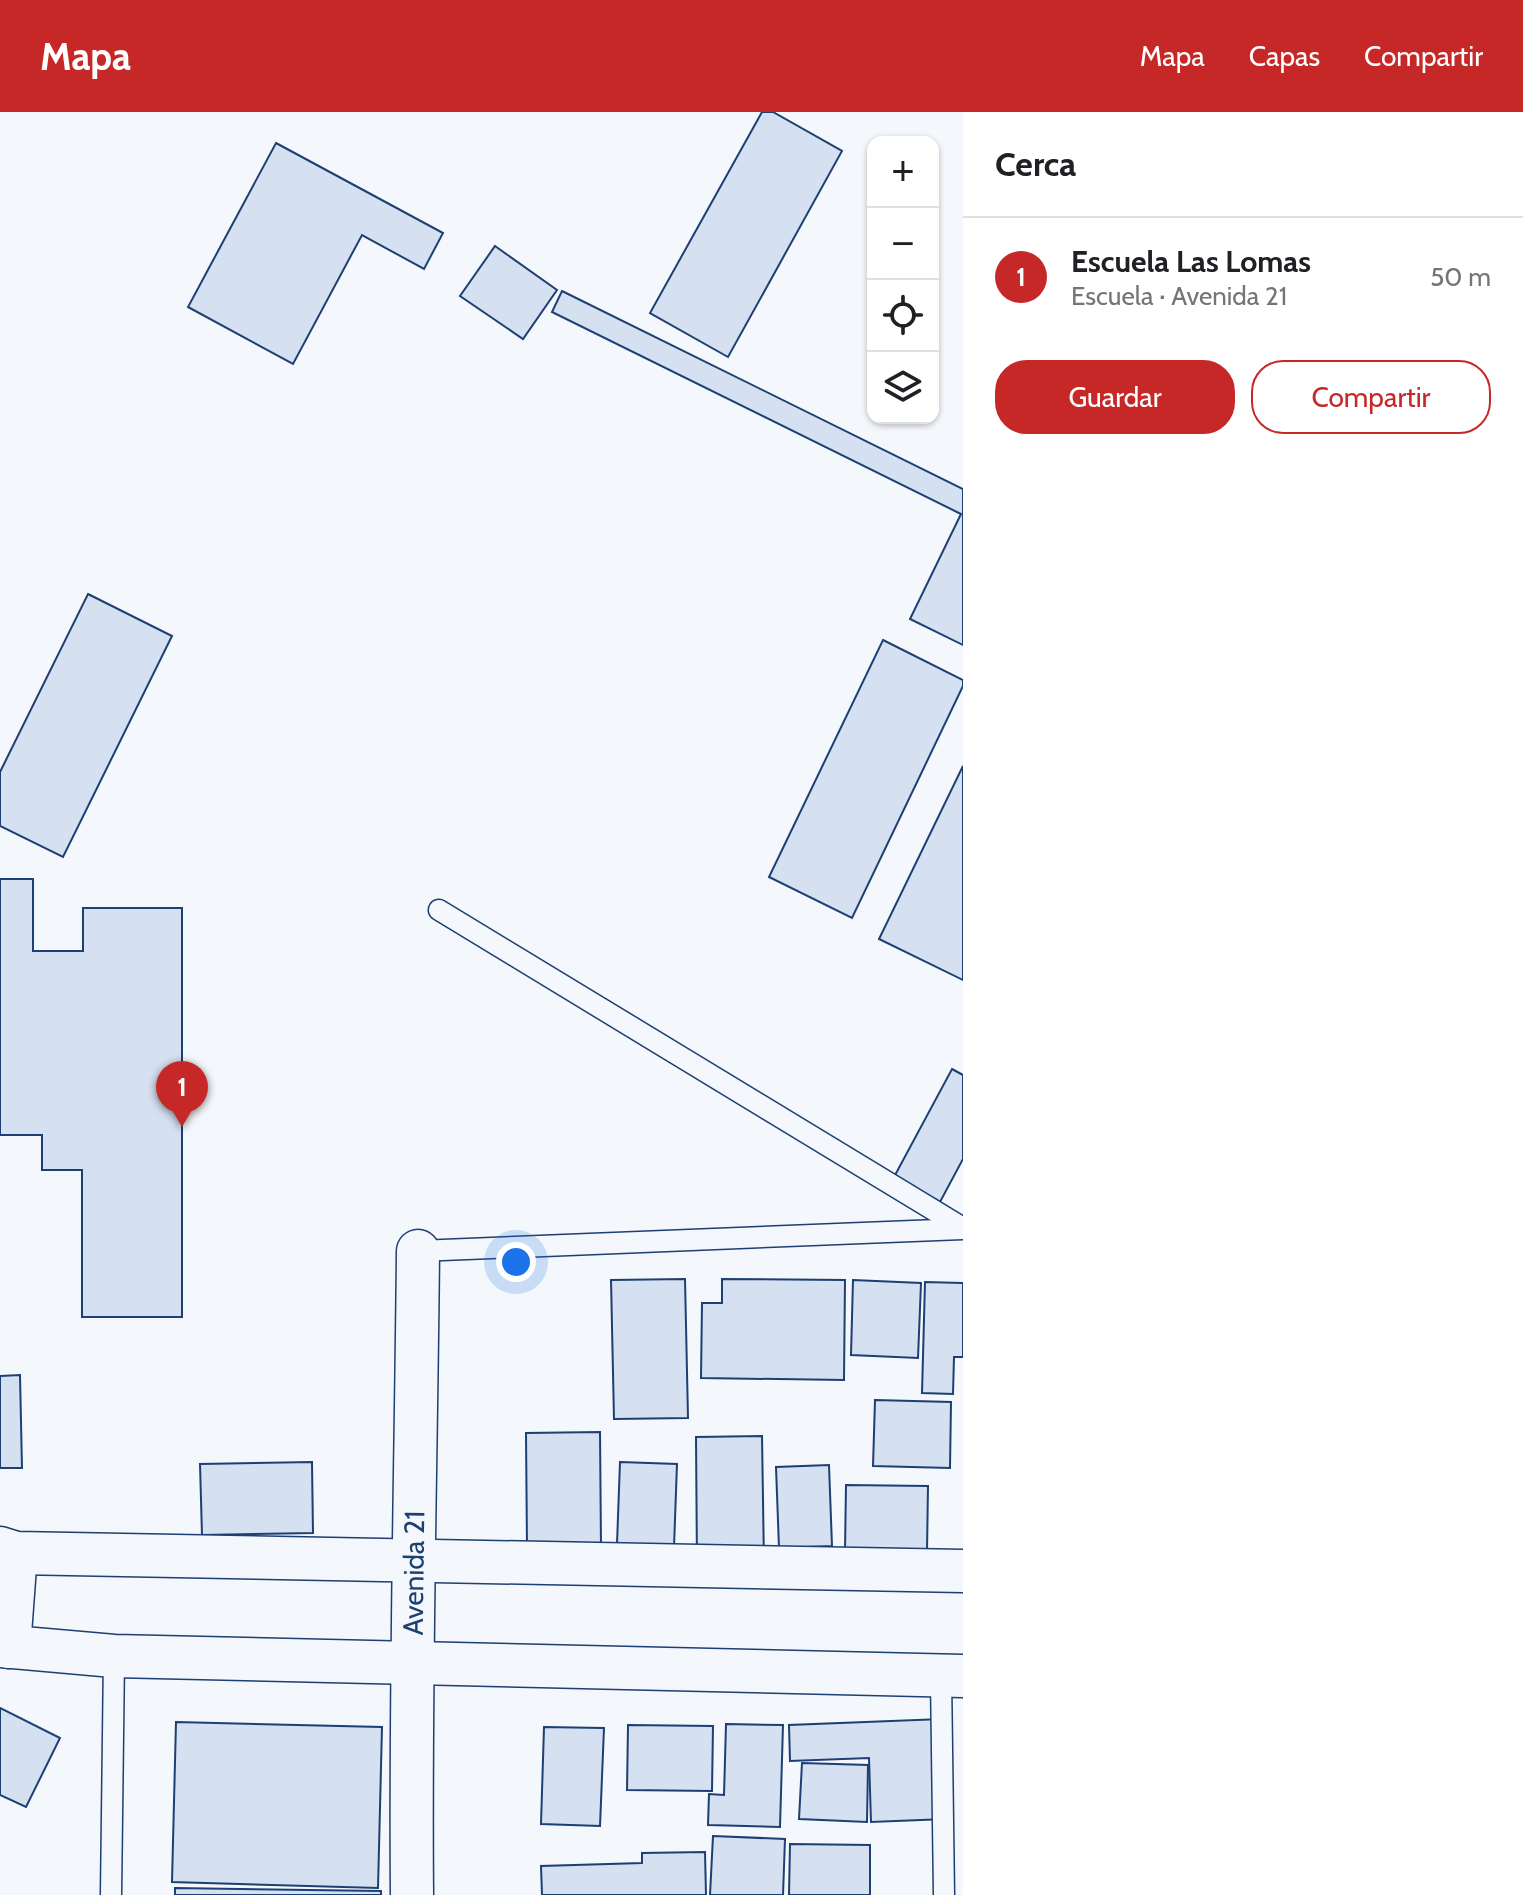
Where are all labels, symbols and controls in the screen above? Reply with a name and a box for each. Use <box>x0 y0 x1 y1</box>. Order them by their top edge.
text: Mapa <box>40 33 131 80</box>
text: Mapa <box>1140 39 1205 73</box>
text: Capas <box>1249 39 1320 73</box>
text: Compartir <box>1364 39 1483 73</box>
map controls <box>867 136 939 424</box>
button: + <box>867 136 939 208</box>
text: Cerca <box>995 143 1076 185</box>
button: − <box>867 208 939 280</box>
text: Escuela Las Lomas <box>1071 243 1311 280</box>
text: 1 <box>1016 261 1026 293</box>
text: 50 m <box>1430 261 1491 293</box>
button: locate <box>867 280 939 352</box>
text: Escuela · Avenida 21 <box>1071 280 1287 312</box>
button: layers <box>867 352 939 424</box>
button: Guardar <box>995 360 1235 434</box>
button: Compartir <box>1251 360 1491 434</box>
pin: 1 <box>156 1061 208 1127</box>
your location <box>496 1242 536 1282</box>
street label: Avenida 21 <box>396 1510 431 1636</box>

